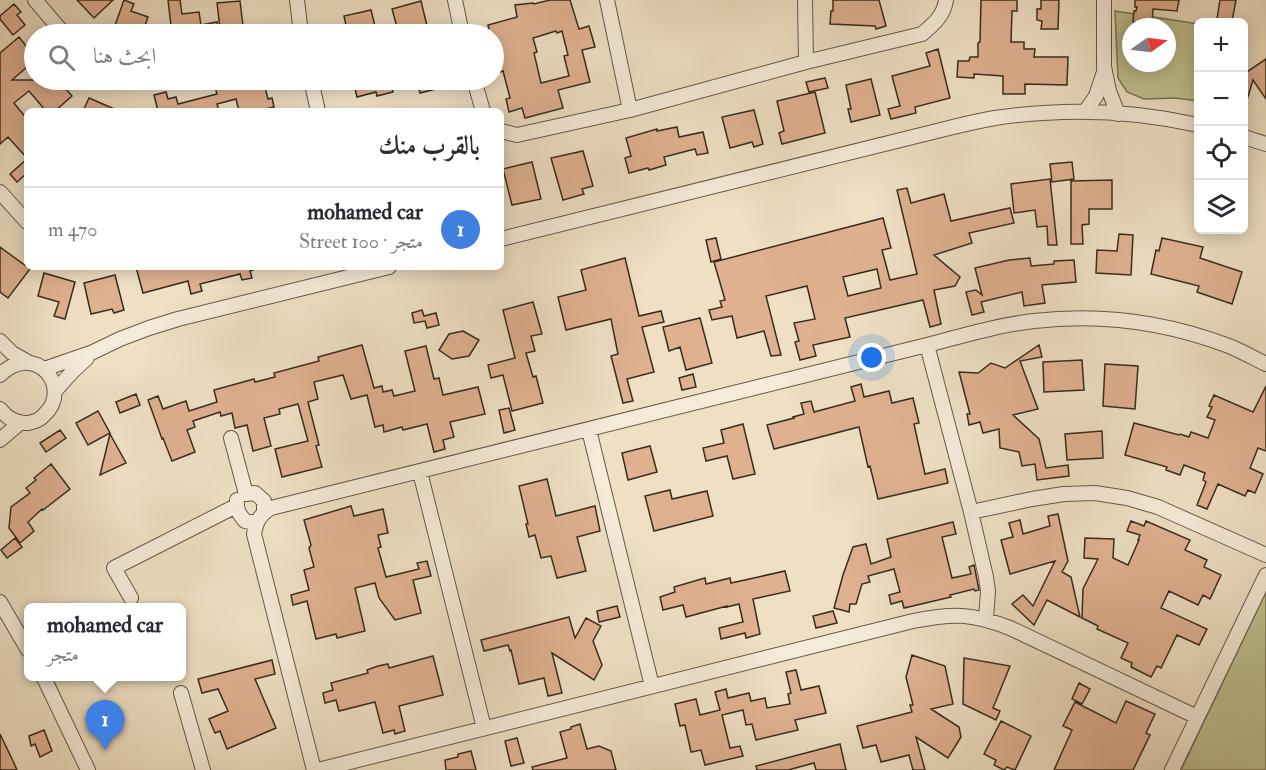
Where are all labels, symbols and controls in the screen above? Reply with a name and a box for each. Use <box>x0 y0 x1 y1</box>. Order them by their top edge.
north arrow <box>1122 18 1176 72</box>
map controls <box>1194 18 1248 234</box>
button: + <box>1194 18 1248 72</box>
search box <box>24 24 504 90</box>
icon: search <box>45 41 78 74</box>
text: ابحث هنا <box>93 42 156 70</box>
button: − <box>1194 72 1248 126</box>
button: locate <box>1194 126 1248 180</box>
text: بالقرب منك <box>378 130 480 162</box>
button: layers <box>1194 180 1248 234</box>
text: mohamed car <box>307 198 423 226</box>
text: 470 m <box>48 217 97 242</box>
text: 1 <box>457 217 464 242</box>
text: متجر · Street 100 <box>299 229 423 254</box>
your location <box>857 343 886 372</box>
popup <box>24 603 186 681</box>
text: mohamed car <box>47 611 163 639</box>
text: متجر <box>47 642 79 667</box>
pin: 1 <box>86 700 124 750</box>

